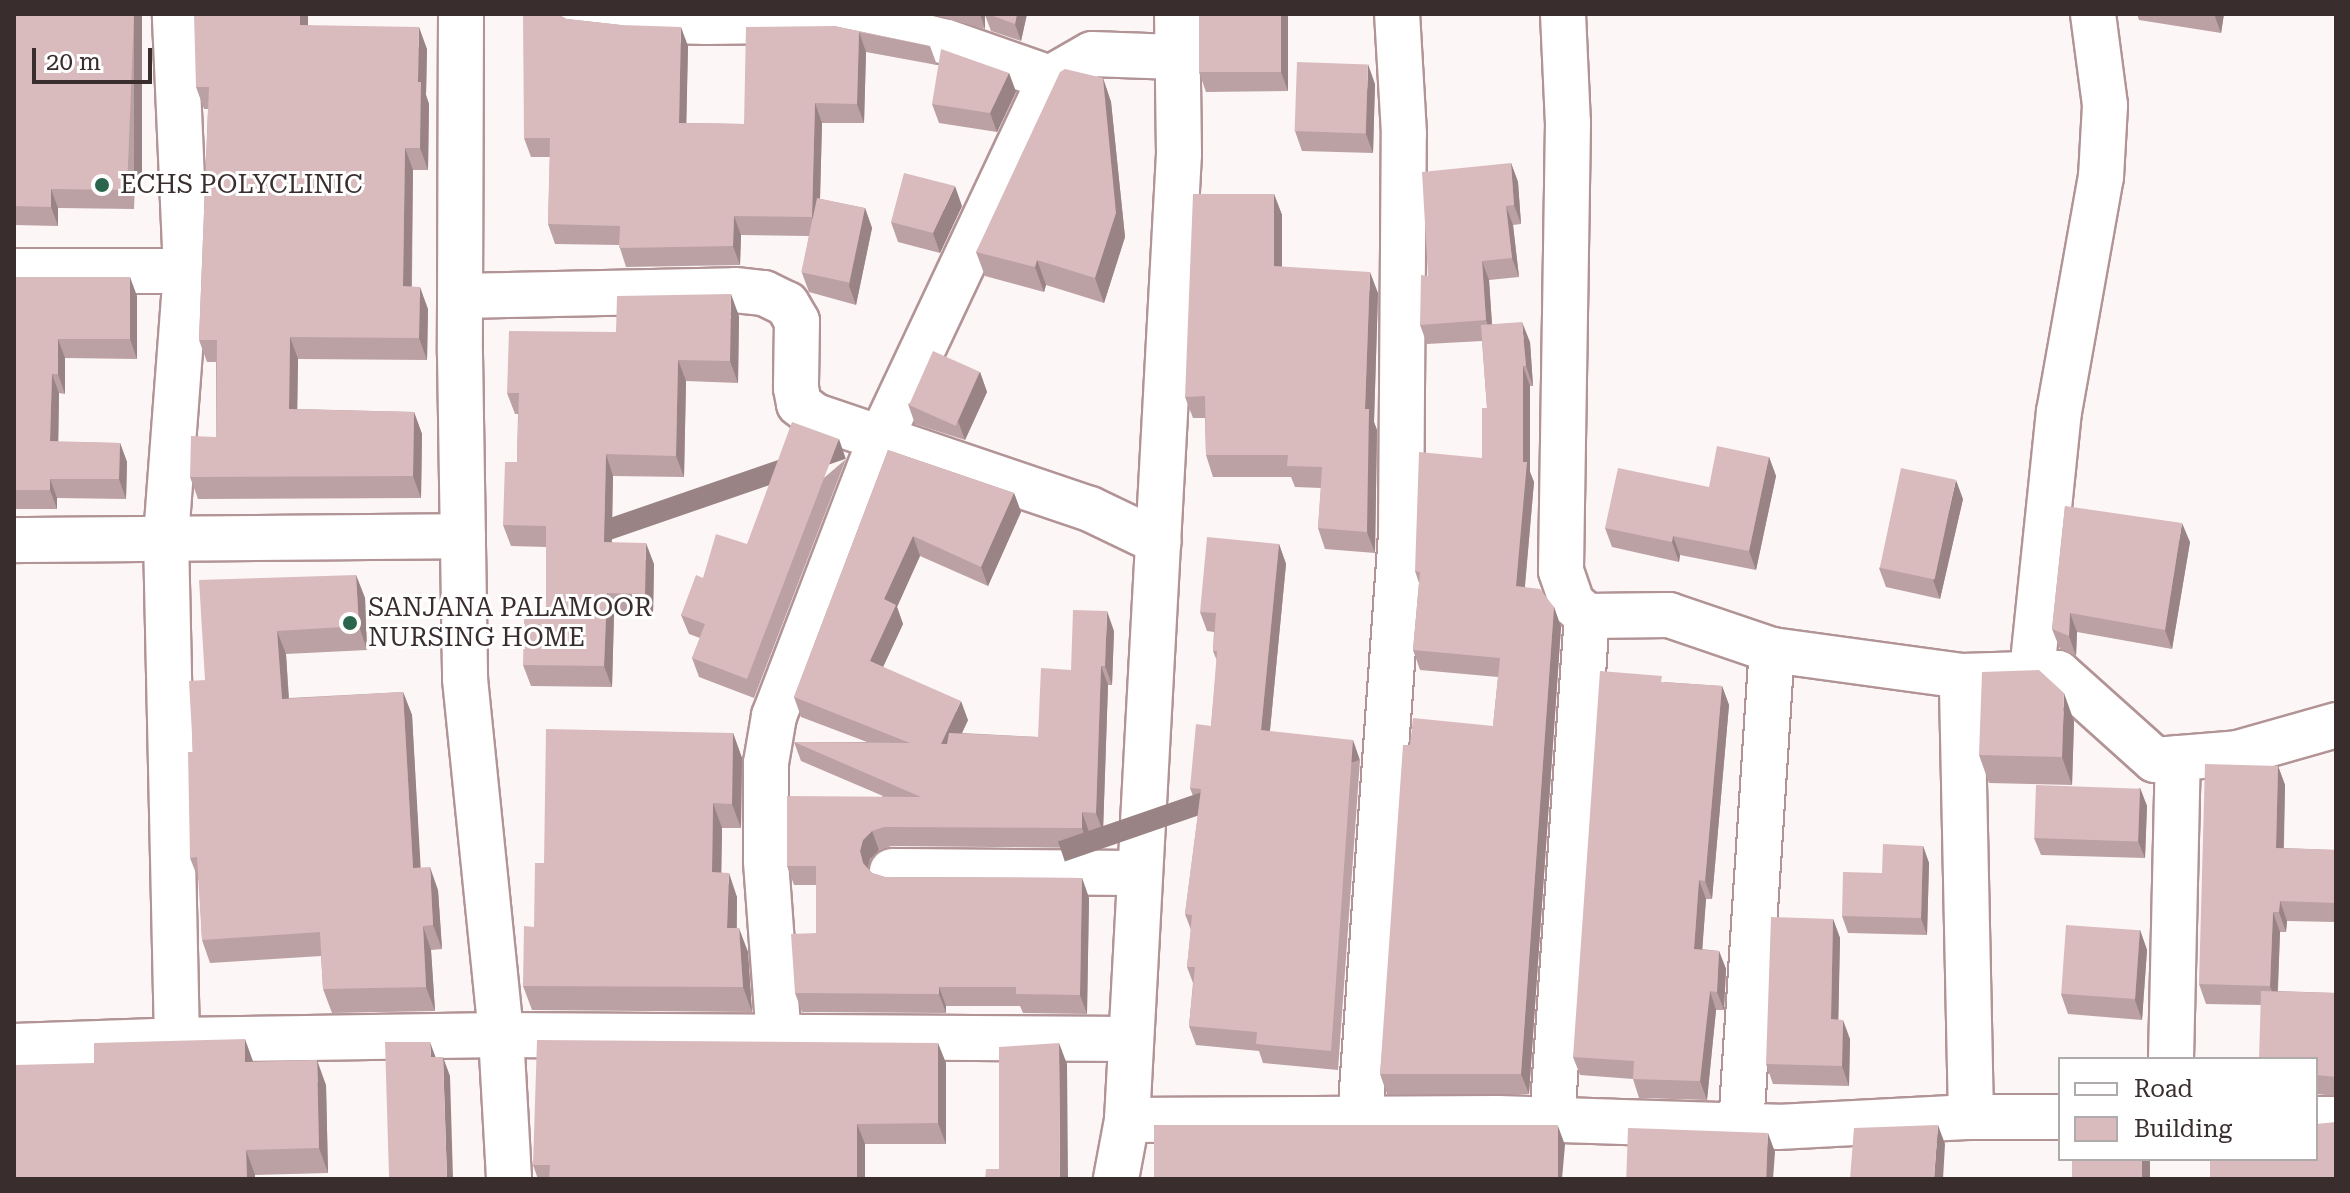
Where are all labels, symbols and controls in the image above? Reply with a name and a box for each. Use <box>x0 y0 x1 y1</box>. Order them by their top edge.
scale bar <box>36 32 156 82</box>
text: 20 m <box>46 48 101 76</box>
place label: ECHS POLYCLINIC <box>120 169 363 201</box>
marker: ECHS POLYCLINIC <box>91 174 113 196</box>
place label: SANJANA PALAMOOR NURSING HOME <box>368 592 652 654</box>
marker: SANJANA PALAMOOR NURSING HOME <box>339 612 361 634</box>
legend <box>2058 1057 2318 1161</box>
text: Road <box>2134 1075 2193 1103</box>
text: Building <box>2134 1115 2232 1143</box>

